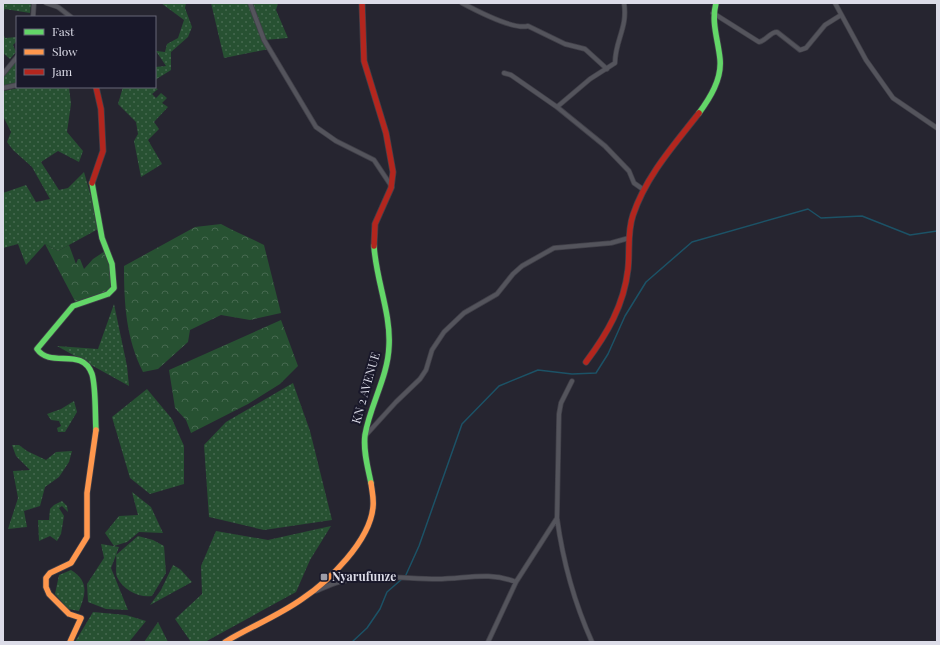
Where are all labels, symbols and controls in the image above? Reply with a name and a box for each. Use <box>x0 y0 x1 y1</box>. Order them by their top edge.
legend <box>16 16 156 88</box>
text: Fast <box>52 23 75 39</box>
text: Slow <box>52 43 78 59</box>
text: Jam <box>51 63 73 79</box>
street label: KN 2 AVENUE <box>347 350 383 425</box>
place label: Nyarufunze <box>332 568 396 584</box>
marker: Nyarufunze <box>319 572 329 582</box>

